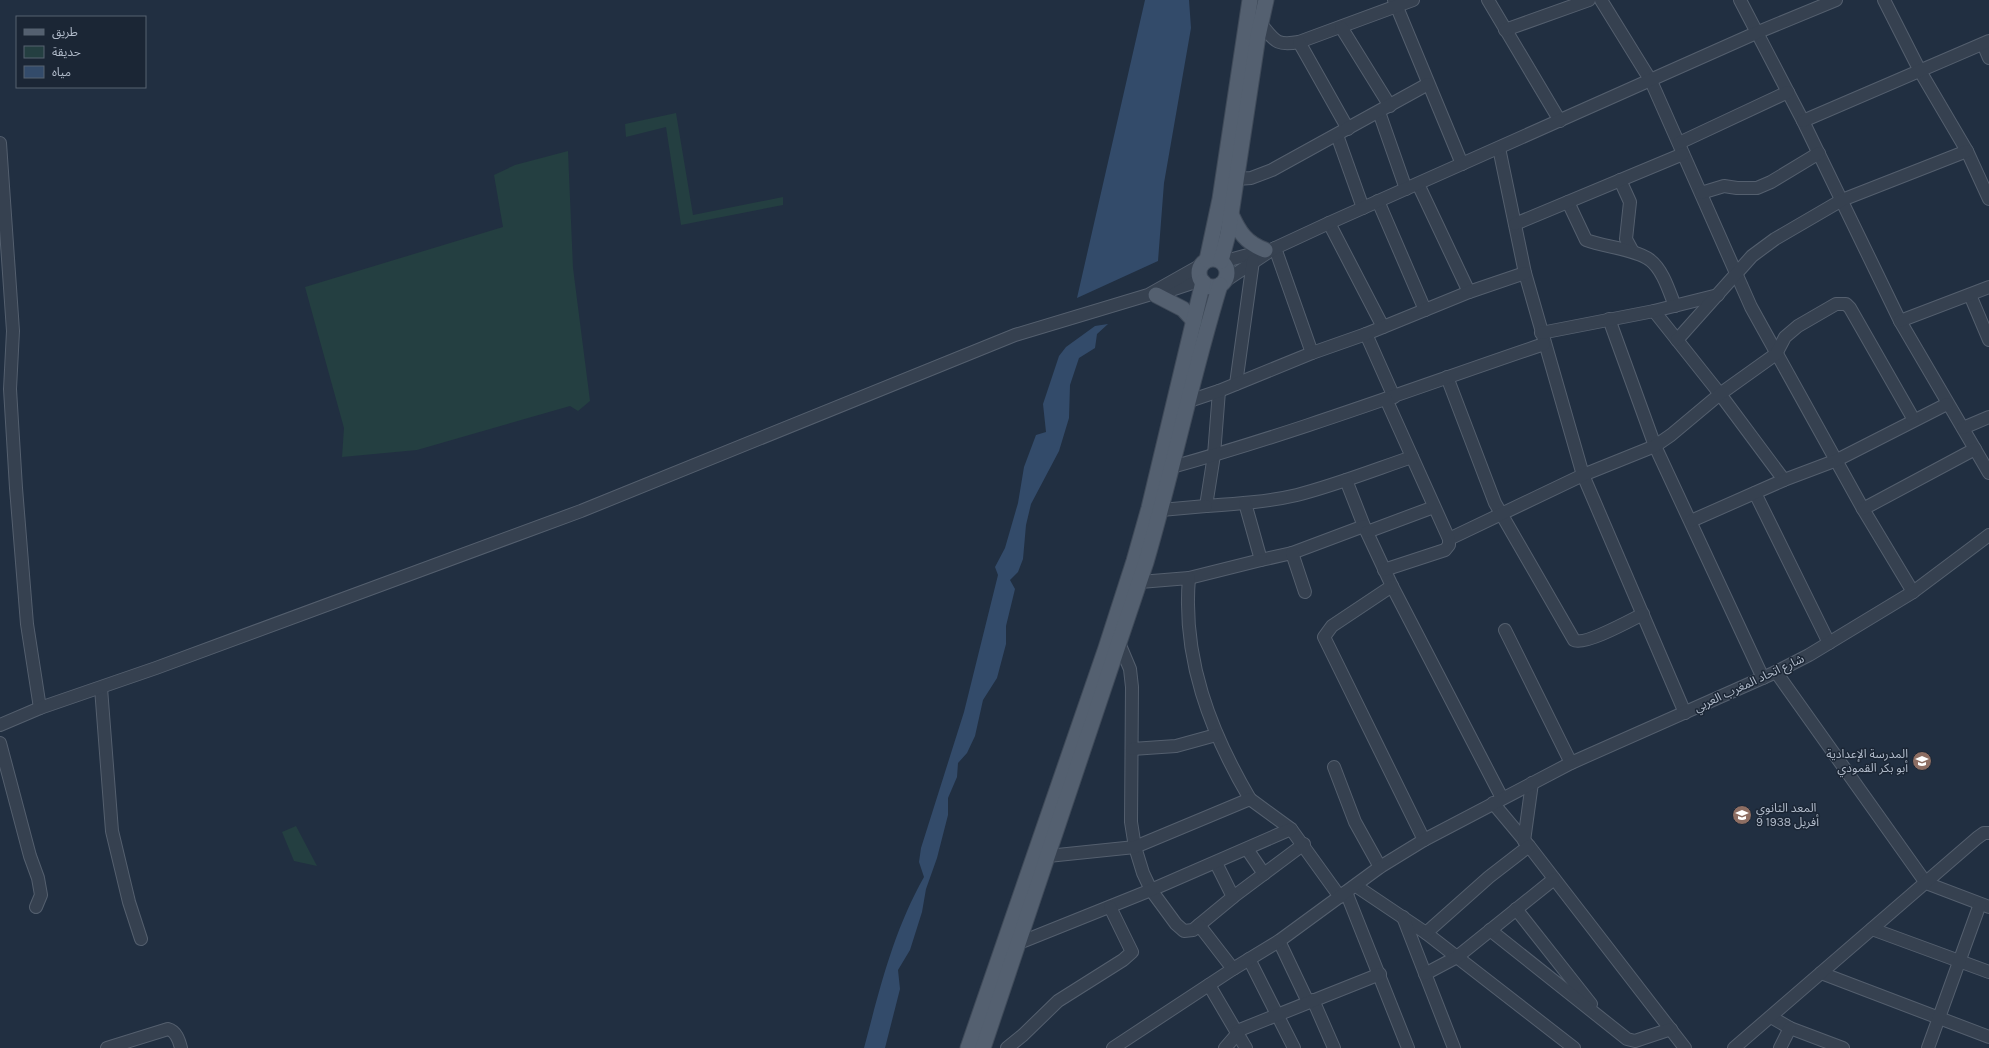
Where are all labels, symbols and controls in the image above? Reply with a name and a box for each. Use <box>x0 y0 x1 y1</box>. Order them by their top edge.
legend <box>16 16 146 88</box>
text: طريق <box>52 25 78 40</box>
text: حديقة <box>52 45 81 59</box>
text: مياه <box>52 65 71 79</box>
street label: شارع اتحاد المغرب العربي <box>1692 651 1807 717</box>
place label: المدرسة الإعدادية أبو بكر القمودي <box>1826 747 1908 778</box>
school or university icon: المدرسة الإعدادية أبو بكر القمودي <box>1911 750 1933 772</box>
place label: المعد الثانوي 9 أفريل 1938 <box>1756 801 1819 829</box>
school or university icon: المعد الثانوي 9 أفريل 1938 <box>1731 804 1753 826</box>

